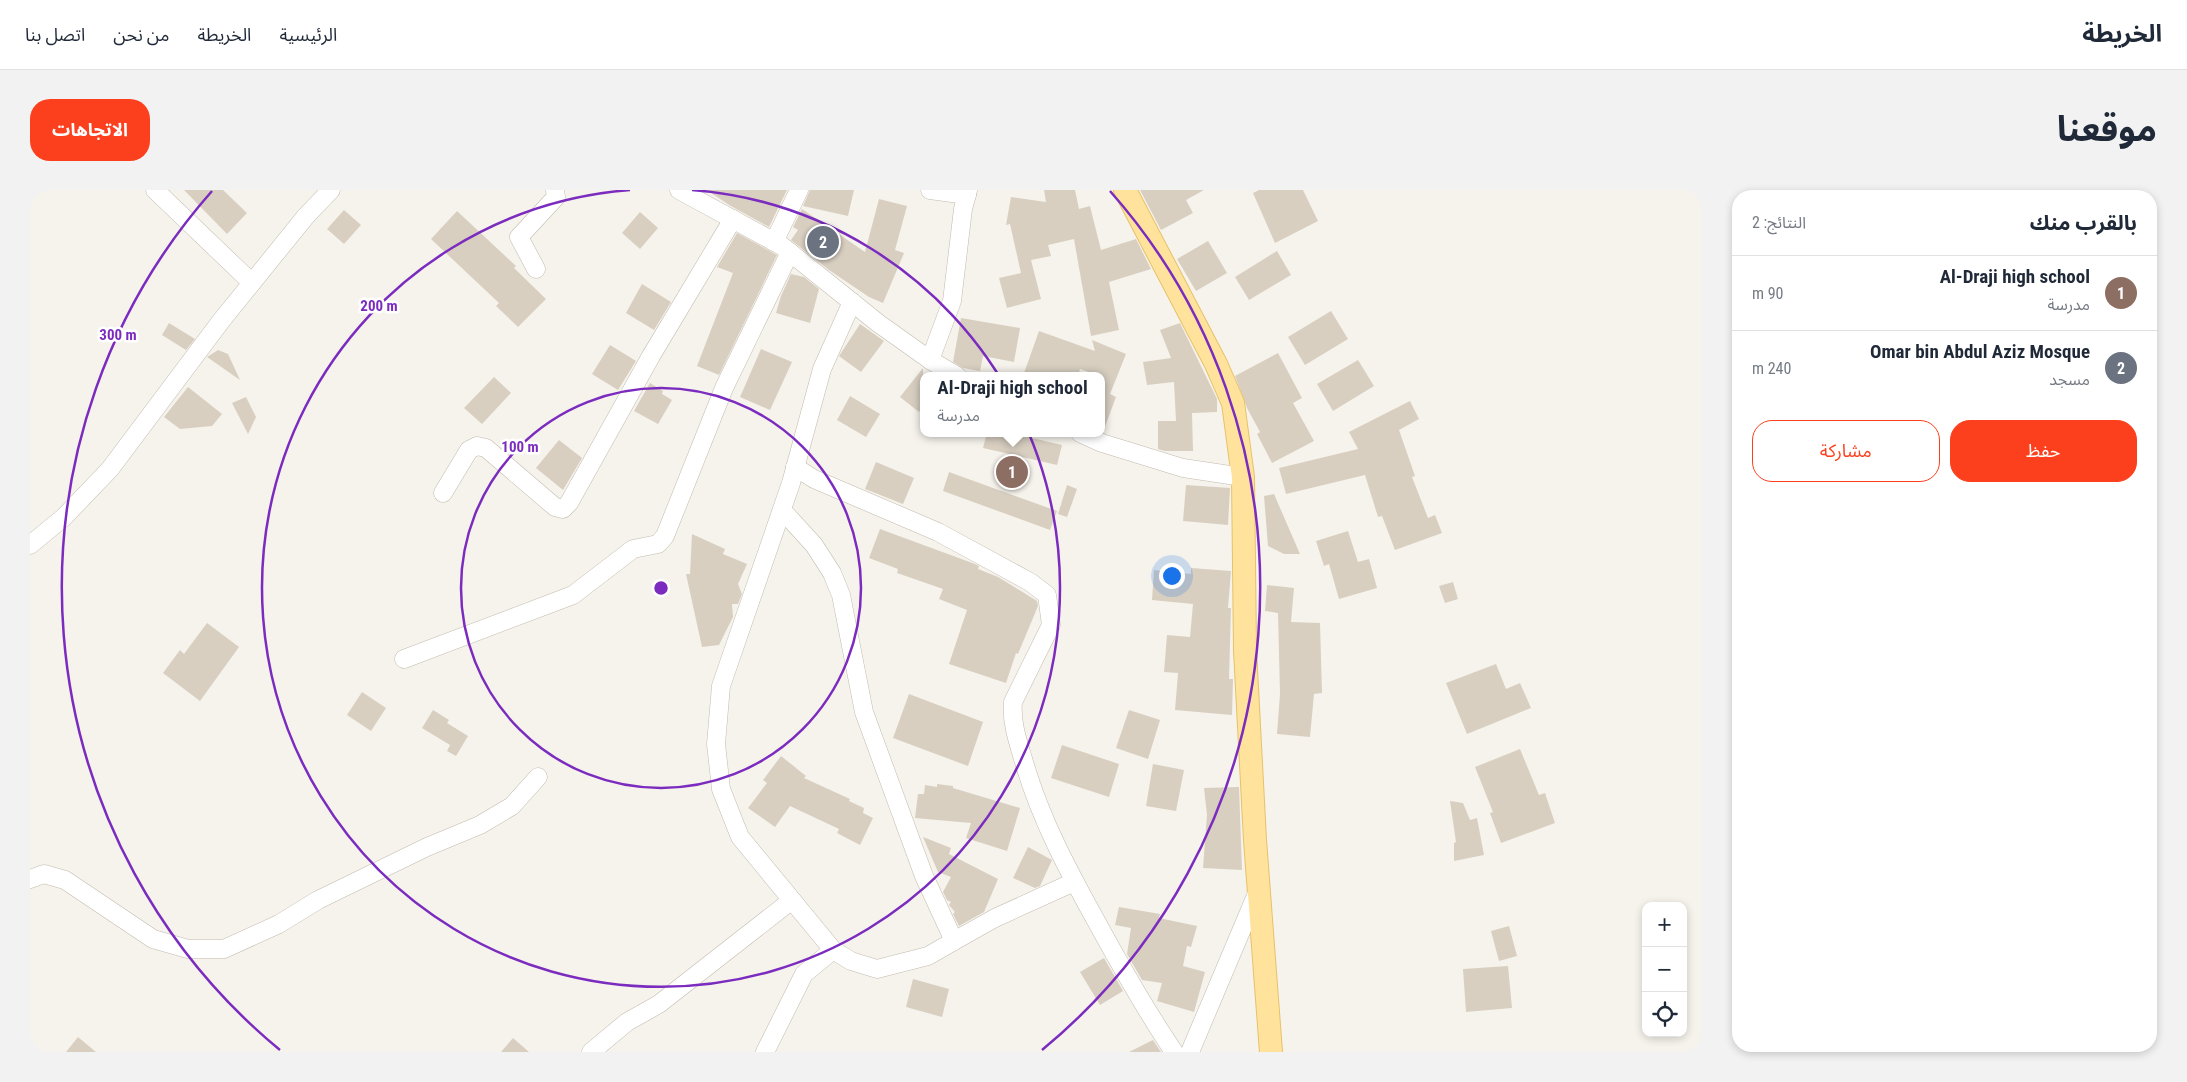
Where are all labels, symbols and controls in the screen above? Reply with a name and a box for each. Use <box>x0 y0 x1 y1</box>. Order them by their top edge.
text: الخريطة <box>2082 20 2162 48</box>
text: اتصل بنا <box>25 24 85 45</box>
text: من نحن <box>113 24 169 45</box>
text: الخريطة <box>197 24 251 45</box>
text: الرئيسية <box>279 24 337 45</box>
button: الاتجاهات <box>30 99 150 161</box>
text: موقعنا <box>2057 109 2157 150</box>
text: بالقرب منك <box>2030 211 2137 235</box>
text: النتائج: 2 <box>1752 213 1806 232</box>
pin: 2 <box>807 223 839 261</box>
text: Al-Draji high school <box>1940 265 2090 288</box>
text: 90 m <box>1752 284 1784 303</box>
text: 1 <box>2117 284 2125 303</box>
text: مدرسة <box>2047 295 2090 314</box>
text: 200 m <box>360 297 398 315</box>
text: 300 m <box>99 326 137 344</box>
text: Omar bin Abdul Aziz Mosque <box>1870 340 2090 363</box>
text: 240 m <box>1752 359 1791 378</box>
text: 2 <box>2117 359 2125 378</box>
text: مسجد <box>2049 370 2090 389</box>
popup <box>920 372 1105 437</box>
text: Al-Draji high school <box>937 376 1088 399</box>
text: مدرسة <box>937 406 980 425</box>
button: مشاركة <box>1752 420 1940 482</box>
button: حفظ <box>1950 420 2137 482</box>
text: 100 m <box>501 438 539 456</box>
pin: 1 <box>996 453 1028 491</box>
your location <box>1159 563 1185 589</box>
centre of rings <box>652 579 670 597</box>
map controls <box>1642 902 1687 1037</box>
button: + <box>1642 902 1687 947</box>
button: − <box>1642 947 1687 992</box>
button: locate <box>1642 992 1687 1037</box>

